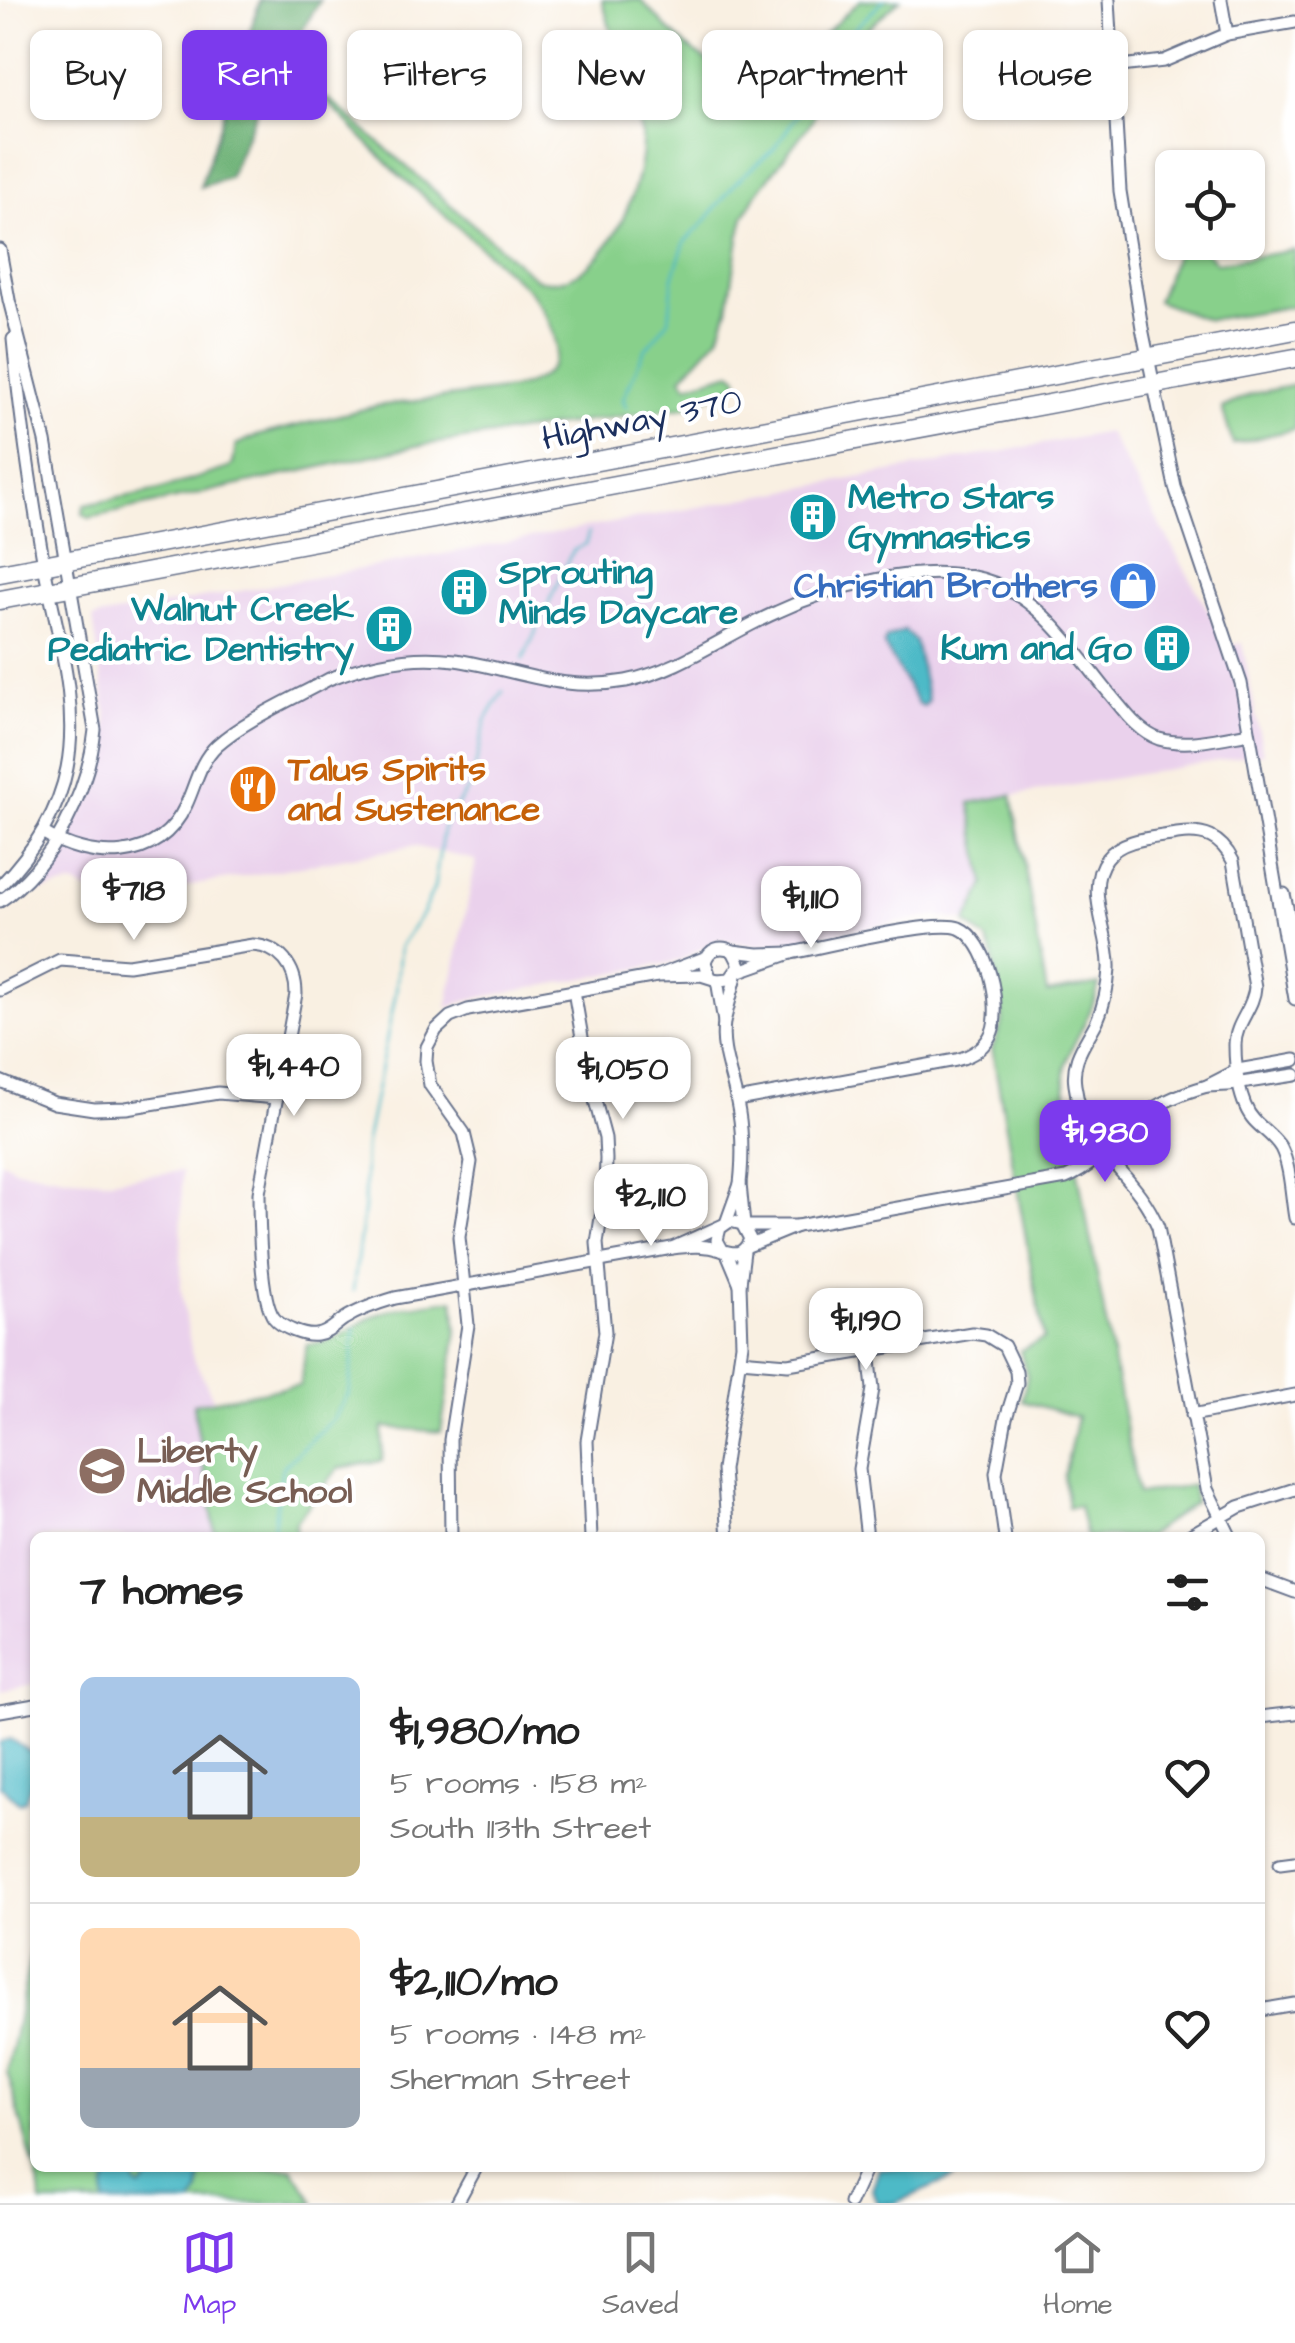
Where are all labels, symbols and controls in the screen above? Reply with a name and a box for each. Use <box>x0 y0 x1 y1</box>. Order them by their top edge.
chip: Buy <box>30 30 162 120</box>
chip: Rent <box>182 30 327 120</box>
chip: Filters <box>347 30 522 120</box>
chip: New <box>542 30 682 120</box>
chip: Apartment <box>702 30 943 120</box>
chip: House <box>963 30 1128 120</box>
map controls <box>1155 150 1265 260</box>
button: locate <box>1155 150 1265 260</box>
street label: Highway 370 <box>538 377 747 465</box>
place label: Metro Stars Gymnastics <box>848 473 1054 564</box>
building icon: Metro Stars Gymnastics <box>787 491 839 543</box>
place label: Sprouting Minds Daycare <box>498 548 738 639</box>
shop icon: Christian Brothers <box>1107 560 1159 612</box>
place label: Christian Brothers <box>794 562 1098 611</box>
building icon: Sprouting Minds Daycare <box>438 566 490 618</box>
place label: Walnut Creek Pediatric Dentistry <box>48 585 355 676</box>
building icon: Walnut Creek Pediatric Dentistry <box>363 603 415 655</box>
building icon: Kum and Go <box>1141 622 1193 674</box>
place label: Kum and Go <box>941 624 1132 673</box>
place label: Talus Spirits and Sustenance <box>287 745 540 834</box>
restaurant icon: Talus Spirits and Sustenance <box>227 763 279 815</box>
pin: $718 <box>75 858 193 943</box>
pin: $1,110 <box>730 866 892 951</box>
text: $718 <box>103 868 165 913</box>
text: $1,110 <box>783 876 839 921</box>
pin: $1,440 <box>213 1034 375 1119</box>
pin: $1,050 <box>542 1037 704 1122</box>
text: $1,440 <box>248 1044 340 1089</box>
text: $1,050 <box>578 1047 668 1092</box>
pin: $1,980 <box>1024 1100 1186 1185</box>
text: $1,980 <box>1062 1110 1148 1155</box>
pin: $2,110 <box>570 1164 732 1249</box>
text: $2,110 <box>616 1174 686 1219</box>
pin: $1,190 <box>785 1288 947 1373</box>
text: $1,190 <box>831 1298 901 1343</box>
place label: Liberty Middle School <box>137 1427 352 1516</box>
school or university icon: Liberty Middle School <box>76 1445 128 1497</box>
text: 7 homes <box>80 1563 244 1621</box>
icon: filters <box>1160 1565 1215 1620</box>
text: $1,980/mo <box>390 1703 579 1761</box>
icon: home <box>160 1717 280 1837</box>
icon: heart <box>1160 1750 1215 1805</box>
text: 5 rooms · 158 m² <box>390 1761 647 1806</box>
text: South 113th Street <box>390 1806 651 1851</box>
text: $2,110/mo <box>390 1954 558 2012</box>
icon: home <box>160 1968 280 2088</box>
icon: heart <box>1160 2001 1215 2056</box>
text: 5 rooms · 148 m² <box>390 2012 647 2057</box>
text: Sherman Street <box>390 2057 630 2102</box>
tab: Map <box>182 2225 237 2324</box>
tab: Saved <box>602 2225 678 2324</box>
tab: Home <box>1043 2225 1113 2324</box>

